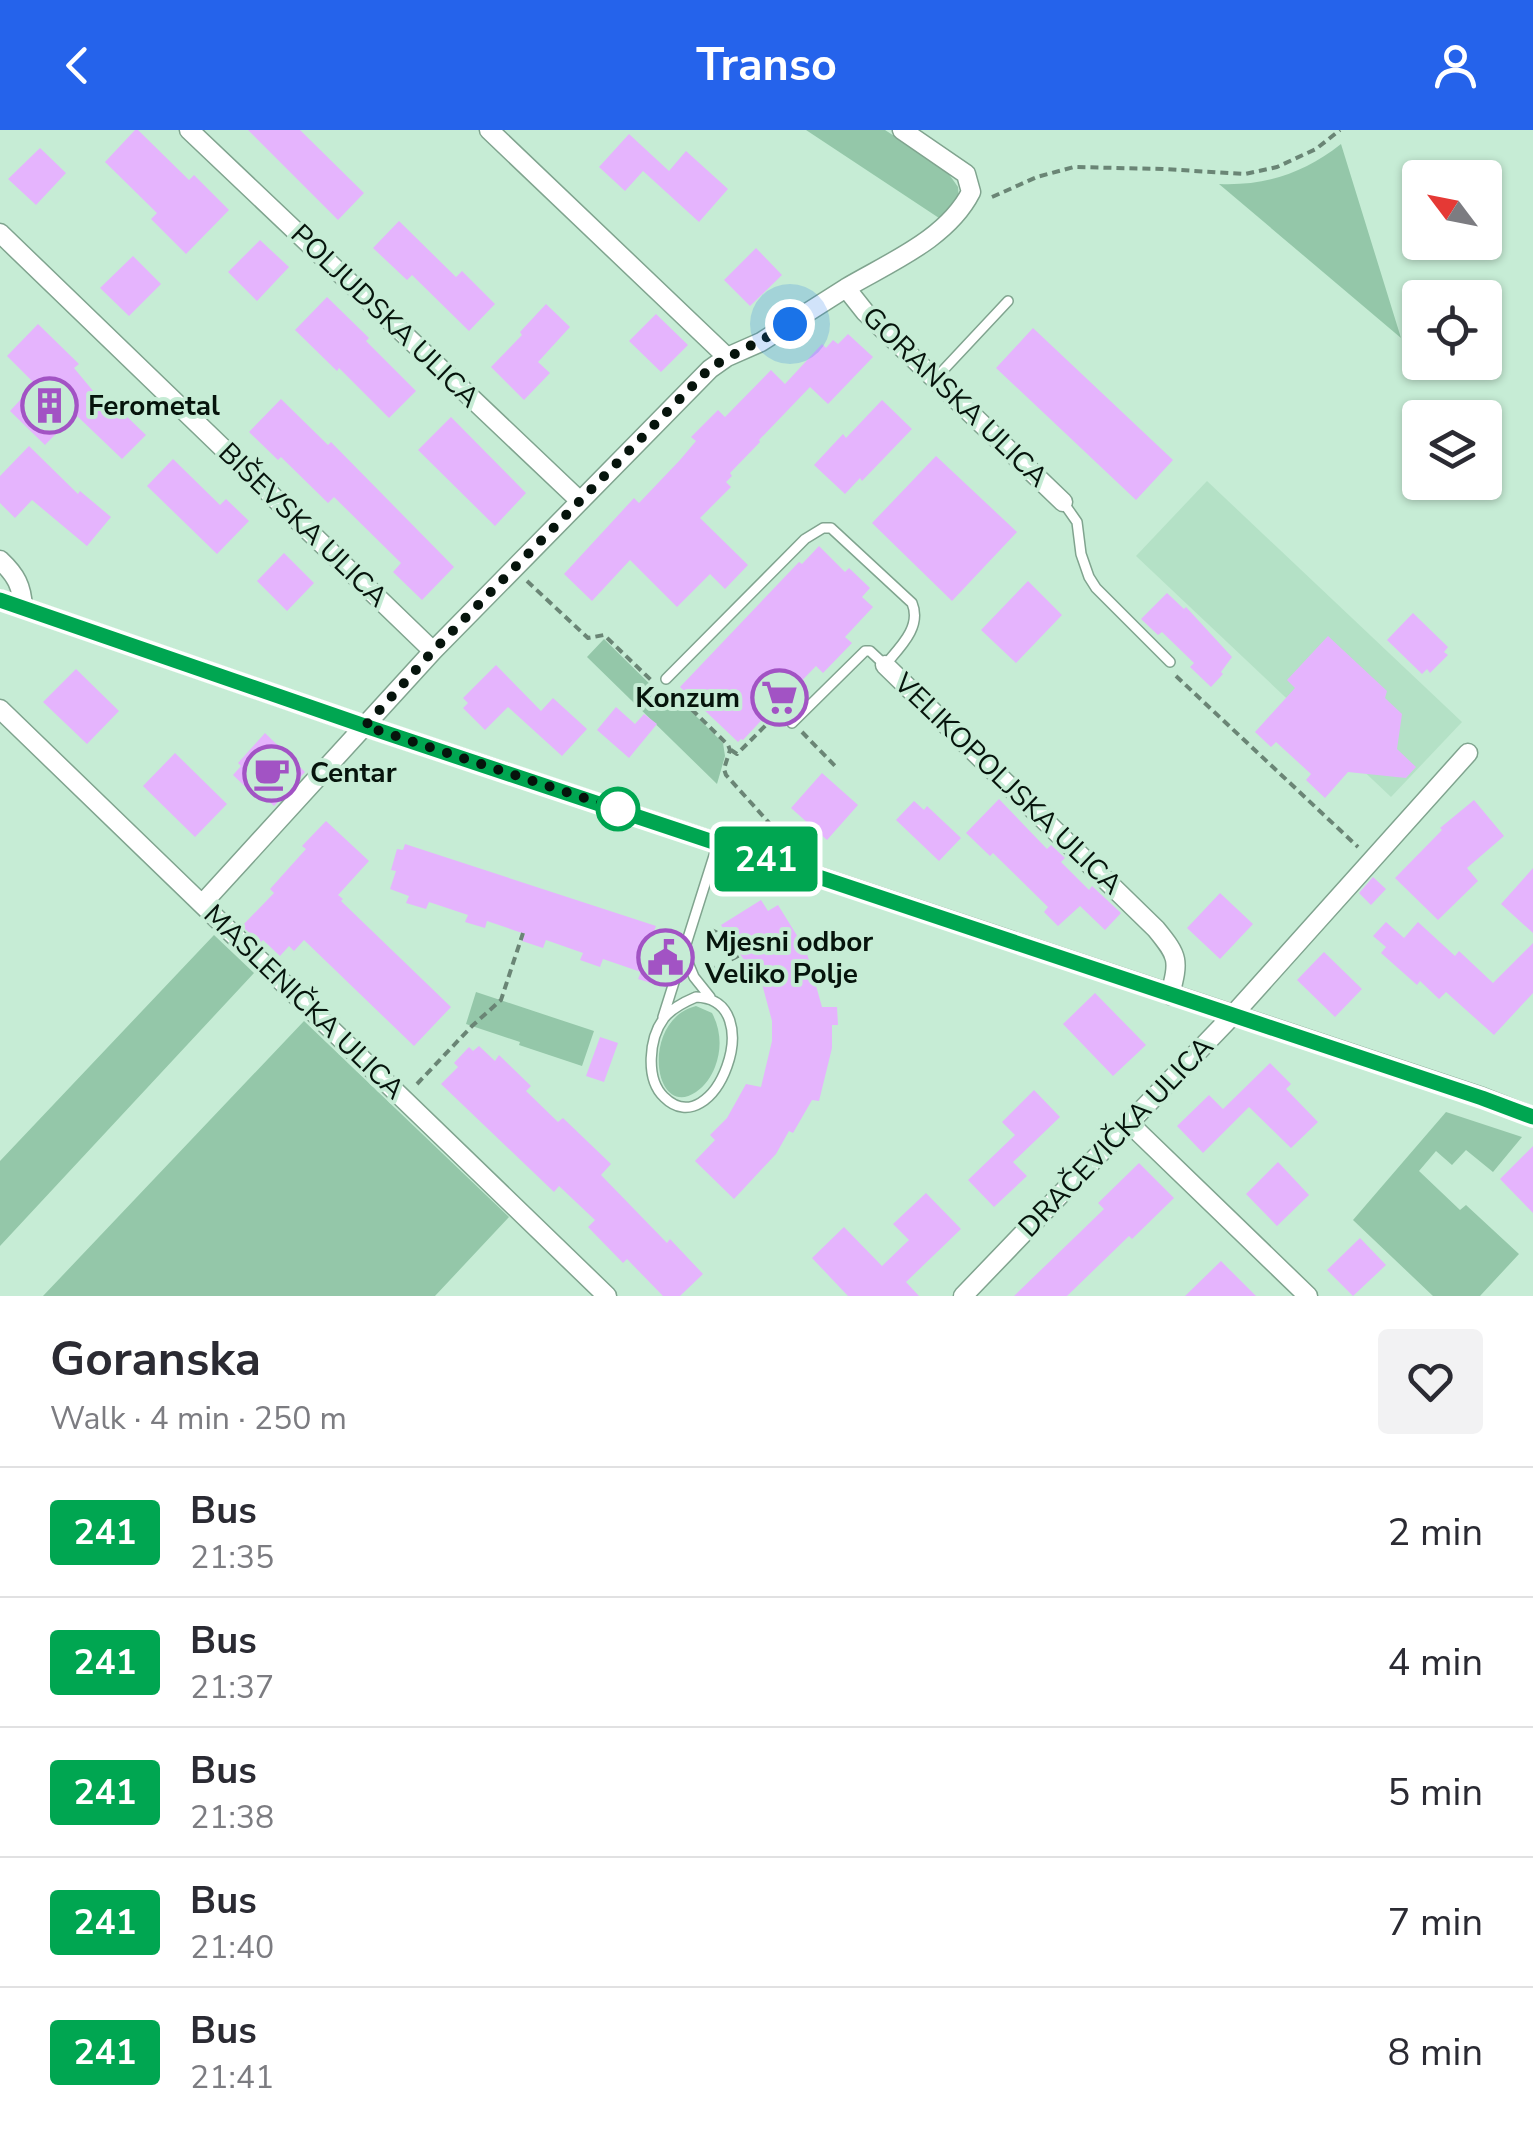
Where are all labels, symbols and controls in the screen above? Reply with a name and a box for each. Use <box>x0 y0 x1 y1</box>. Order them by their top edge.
text: Transo <box>696 35 837 96</box>
icon: back <box>50 38 105 93</box>
icon: person <box>1428 38 1483 93</box>
north arrow <box>1402 160 1502 260</box>
map controls <box>1402 160 1502 500</box>
street label: POLJUDSKA ULICA <box>282 216 488 416</box>
button: locate <box>1402 280 1502 380</box>
street label: GORANSKA ULICA <box>854 298 1056 496</box>
your location <box>765 299 815 349</box>
building icon: Ferometal <box>19 376 79 436</box>
place label: Ferometal <box>88 387 220 425</box>
button: layers <box>1402 400 1502 500</box>
street label: BIŠEVSKA ULICA <box>210 434 396 616</box>
street label: VELIKOPOLJSKA ULICA <box>885 664 1130 903</box>
supermarket icon: Konzum <box>749 668 809 728</box>
place label: Konzum <box>635 679 740 717</box>
cafe icon: Centar <box>241 743 301 803</box>
place label: Centar <box>310 754 397 792</box>
unlabelled marker <box>597 788 639 830</box>
line badge: 241 <box>708 826 824 892</box>
text: 241 <box>734 836 798 883</box>
street label: MASLENIČKA ULICA <box>195 896 413 1108</box>
place label: Mjesni odbor Veliko Polje <box>704 923 873 993</box>
public building icon: Mjesni odbor Veliko Polje <box>636 928 696 988</box>
street label: DRAČEVIČKA ULICA <box>1010 1028 1222 1246</box>
text: Goranska <box>50 1326 261 1392</box>
button: heart <box>1378 1329 1483 1434</box>
text: Walk · 4 min · 250 m <box>50 1397 347 1440</box>
text: Bus <box>190 1485 257 1536</box>
text: 2 min <box>1388 1507 1483 1558</box>
text: 241 <box>73 1509 137 1556</box>
text: 21:35 <box>190 1536 274 1579</box>
text: Bus <box>190 1615 257 1666</box>
text: 4 min <box>1388 1637 1483 1688</box>
text: 241 <box>73 1639 137 1686</box>
text: 21:37 <box>190 1666 274 1709</box>
text: Bus <box>190 1745 257 1796</box>
text: 5 min <box>1388 1767 1483 1818</box>
text: 241 <box>73 1769 137 1816</box>
text: 21:38 <box>190 1796 274 1839</box>
text: Bus <box>190 1875 257 1926</box>
text: 7 min <box>1388 1897 1483 1948</box>
text: 241 <box>73 1899 137 1946</box>
text: 21:40 <box>190 1926 274 1969</box>
text: Bus <box>190 2005 257 2056</box>
text: 8 min <box>1388 2027 1483 2078</box>
text: 241 <box>73 2029 137 2076</box>
text: 21:41 <box>190 2056 274 2099</box>

